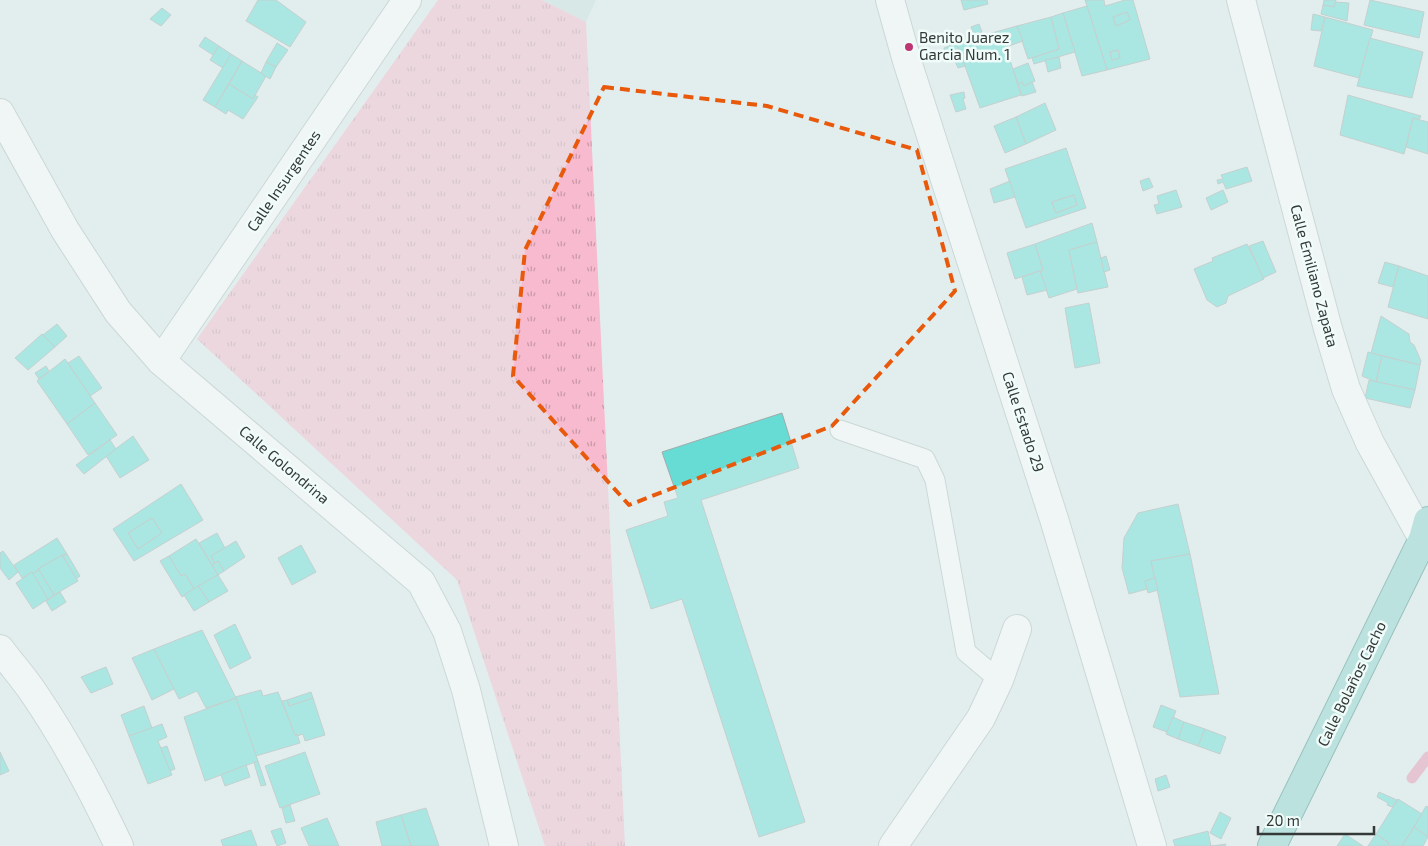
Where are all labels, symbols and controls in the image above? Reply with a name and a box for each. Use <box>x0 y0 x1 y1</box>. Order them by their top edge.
place label: Benito Juarez Garcia Num. 1 <box>919 28 1010 63</box>
marker: Benito Juarez Garcia Num. 1 <box>903 41 915 53</box>
street label: Calle Insurgentes <box>243 126 324 235</box>
street label: Calle Emiliano Zapata <box>1287 202 1343 349</box>
street label: Calle Estado 29 <box>999 369 1049 474</box>
street label: Calle Golondrina <box>236 421 333 507</box>
street label: Calle Bolaños Cacho <box>1313 618 1389 749</box>
scale bar <box>1258 804 1374 836</box>
text: 20 m <box>1266 811 1300 829</box>

